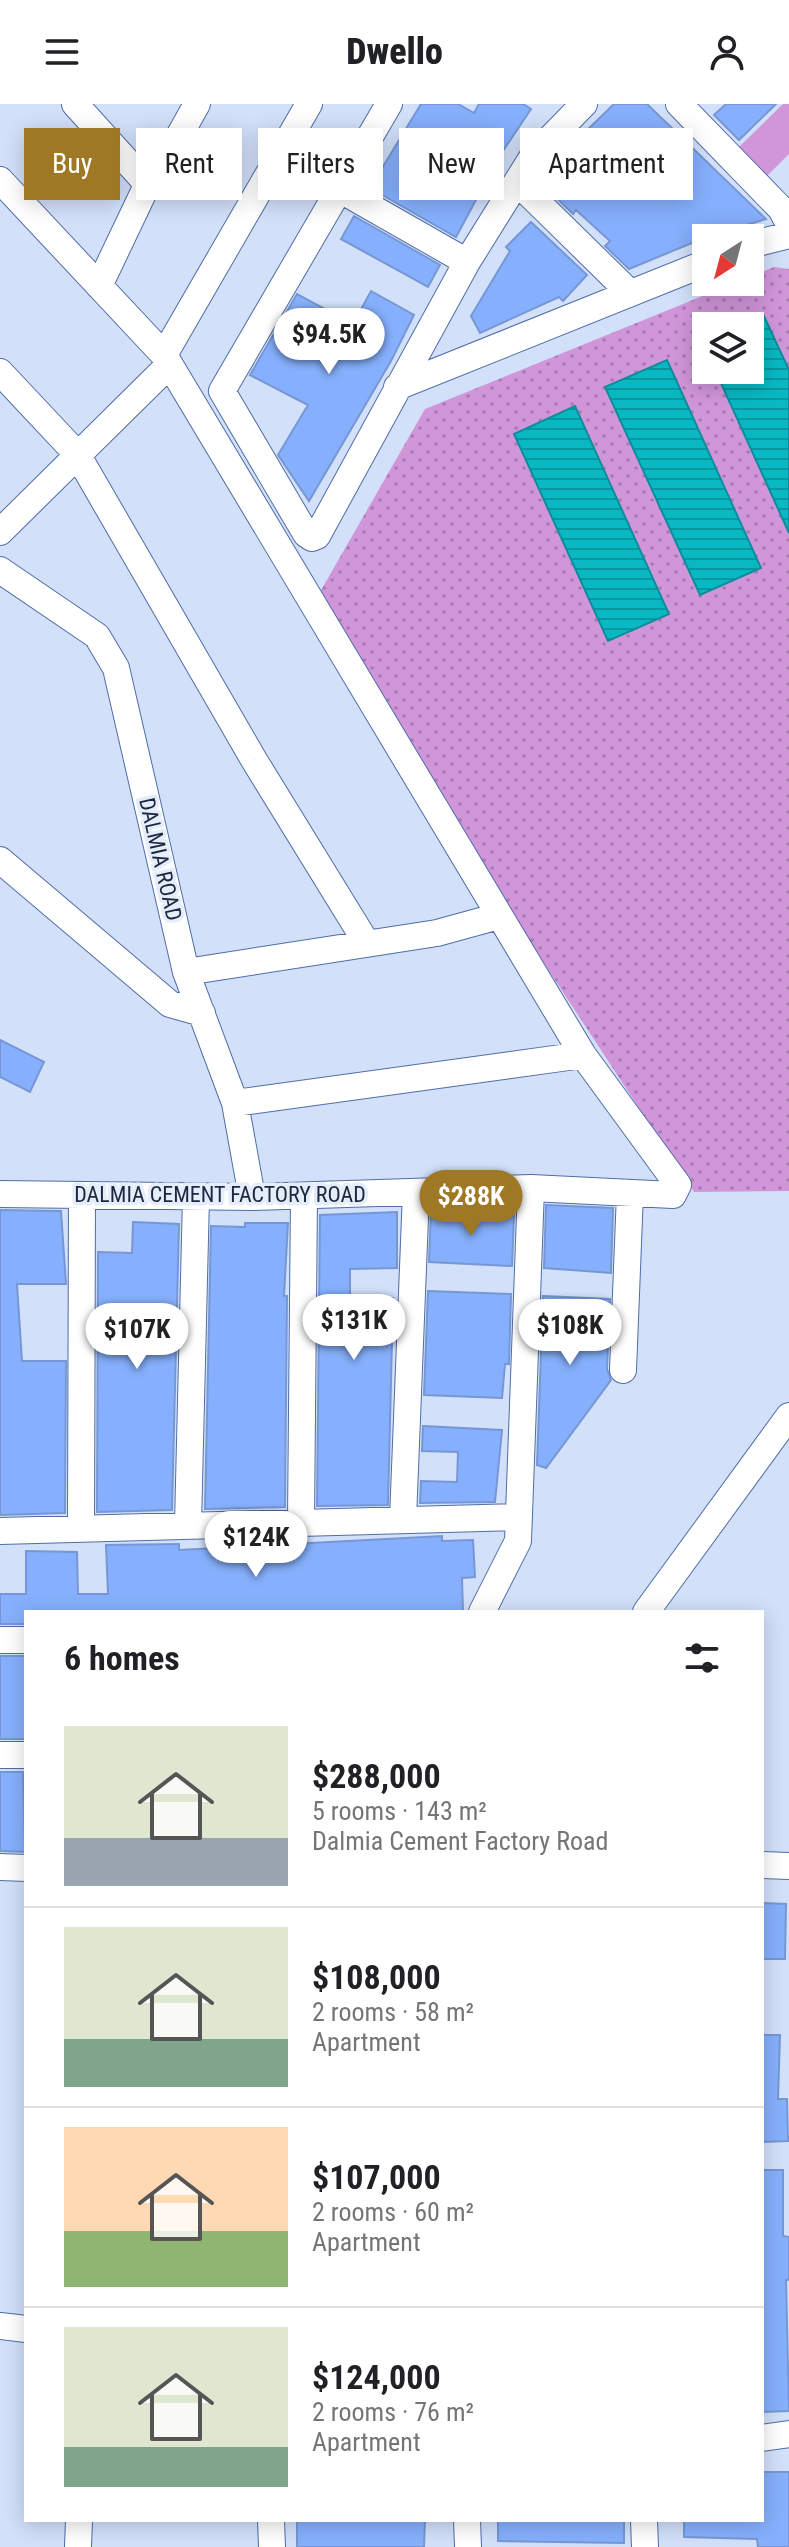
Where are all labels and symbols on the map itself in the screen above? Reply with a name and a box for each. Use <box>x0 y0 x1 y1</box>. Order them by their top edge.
north arrow <box>692 224 764 296</box>
pin: $94.5K <box>264 308 394 376</box>
street label: DALMIA ROAD <box>134 795 187 923</box>
pin: $288K <box>415 1170 527 1238</box>
street label: DALMIA CEMENT FACTORY ROAD <box>74 1182 366 1207</box>
pin: $131K <box>298 1294 410 1362</box>
pin: $108K <box>514 1299 626 1367</box>
pin: $107K <box>81 1303 193 1371</box>
pin: $124K <box>200 1511 312 1579</box>

